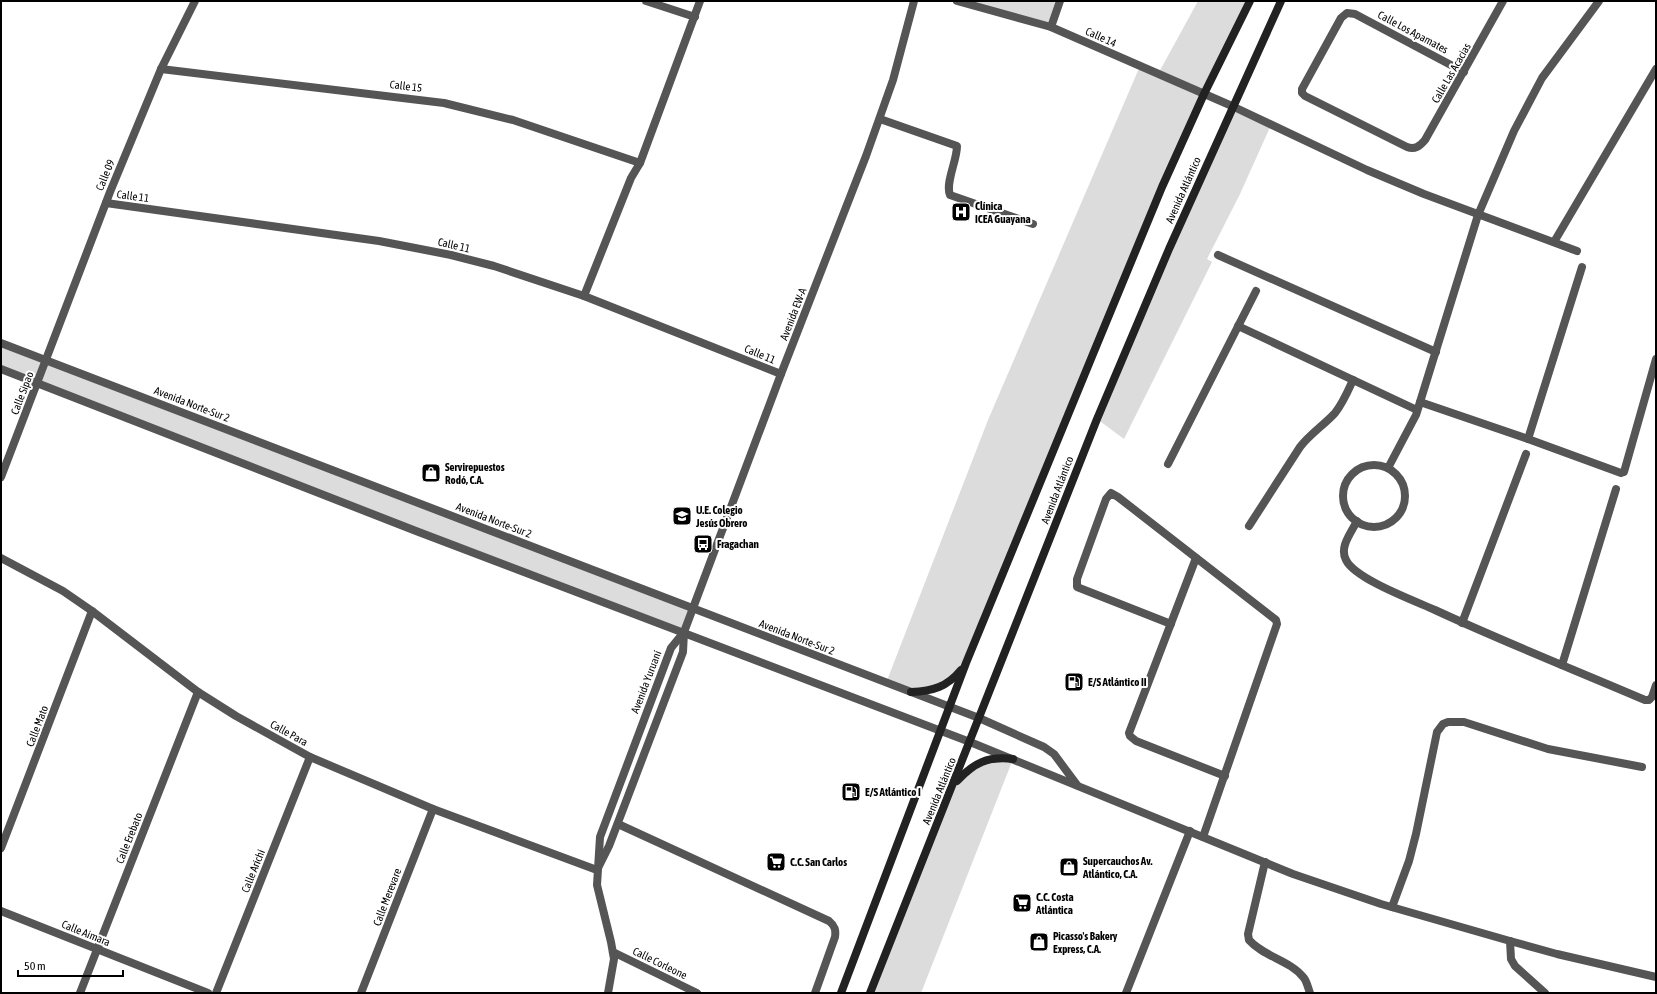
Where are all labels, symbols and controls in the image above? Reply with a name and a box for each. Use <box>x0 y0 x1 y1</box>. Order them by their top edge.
street label: Calle Los Apamates <box>1376 8 1450 56</box>
street label: Calle 14 <box>1084 25 1118 49</box>
street label: Calle Las Acacias <box>1429 41 1473 105</box>
street label: Calle 15 <box>389 78 423 94</box>
street label: Avenida Atlántico <box>1163 155 1203 225</box>
street label: Calle 09 <box>93 158 117 192</box>
street label: Calle 11 <box>116 188 150 204</box>
place label: Clínica ICEA Guayana <box>975 200 1031 225</box>
hospital icon: Clínica ICEA Guayana <box>950 201 972 223</box>
street label: Calle 11 <box>437 235 471 255</box>
street label: Avenida EW-A <box>778 286 809 342</box>
street label: Calle 11 <box>743 342 777 366</box>
street label: Calle Sipao <box>8 370 36 416</box>
street label: Avenida Norte-Sur 2 <box>153 384 231 424</box>
street label: Avenida Atlántico <box>1039 455 1075 525</box>
place label: Servirepuestos Rodó, C.A. <box>445 461 505 486</box>
shop icon: Servirepuestos Rodó, C.A. <box>420 462 442 484</box>
street label: Avenida Norte-Sur 2 <box>455 500 533 540</box>
place label: U.E. Colegio Jesús Obrero <box>695 504 747 529</box>
school or university icon: U.E. Colegio Jesús Obrero <box>671 505 693 527</box>
bus stop icon: Fragachan <box>692 533 714 555</box>
place label: Fragachan <box>717 538 759 550</box>
street label: Avenida Norte-Sur 2 <box>758 617 836 657</box>
street label: Avenida Yuruaní <box>629 648 664 715</box>
fuel station icon: E/S Atlántico II <box>1063 671 1085 693</box>
place label: E/S Atlántico II <box>1088 676 1147 688</box>
street label: Calle Mato <box>24 704 50 748</box>
street label: Calle Para <box>268 718 310 748</box>
street label: Avenida Atlántico <box>920 756 958 826</box>
fuel station icon: E/S Atlántico I <box>840 781 862 803</box>
place label: E/S Atlántico I <box>865 786 921 798</box>
street label: Calle Erebato <box>113 811 145 865</box>
street label: Calle Arichi <box>239 848 267 894</box>
supermarket icon: C.C. San Carlos <box>765 851 787 873</box>
place label: Supercauchos Av. Atlántico, C.A. <box>1082 855 1152 880</box>
place label: C.C. San Carlos <box>790 856 847 868</box>
shop icon: Supercauchos Av. Atlántico, C.A. <box>1058 856 1080 878</box>
street label: Calle Merevare <box>371 867 403 927</box>
place label: C.C. Costa Atlántica <box>1035 891 1074 916</box>
supermarket icon: C.C. Costa Atlántica <box>1011 892 1033 914</box>
street label: Calle Aimara <box>60 918 112 948</box>
place label: Picasso's Bakery Express, C.A. <box>1053 930 1118 955</box>
shop icon: Picasso's Bakery Express, C.A. <box>1028 931 1050 953</box>
street label: Calle Corleone <box>631 945 689 981</box>
scale bar <box>18 952 123 978</box>
text: 50 m <box>24 959 46 973</box>

